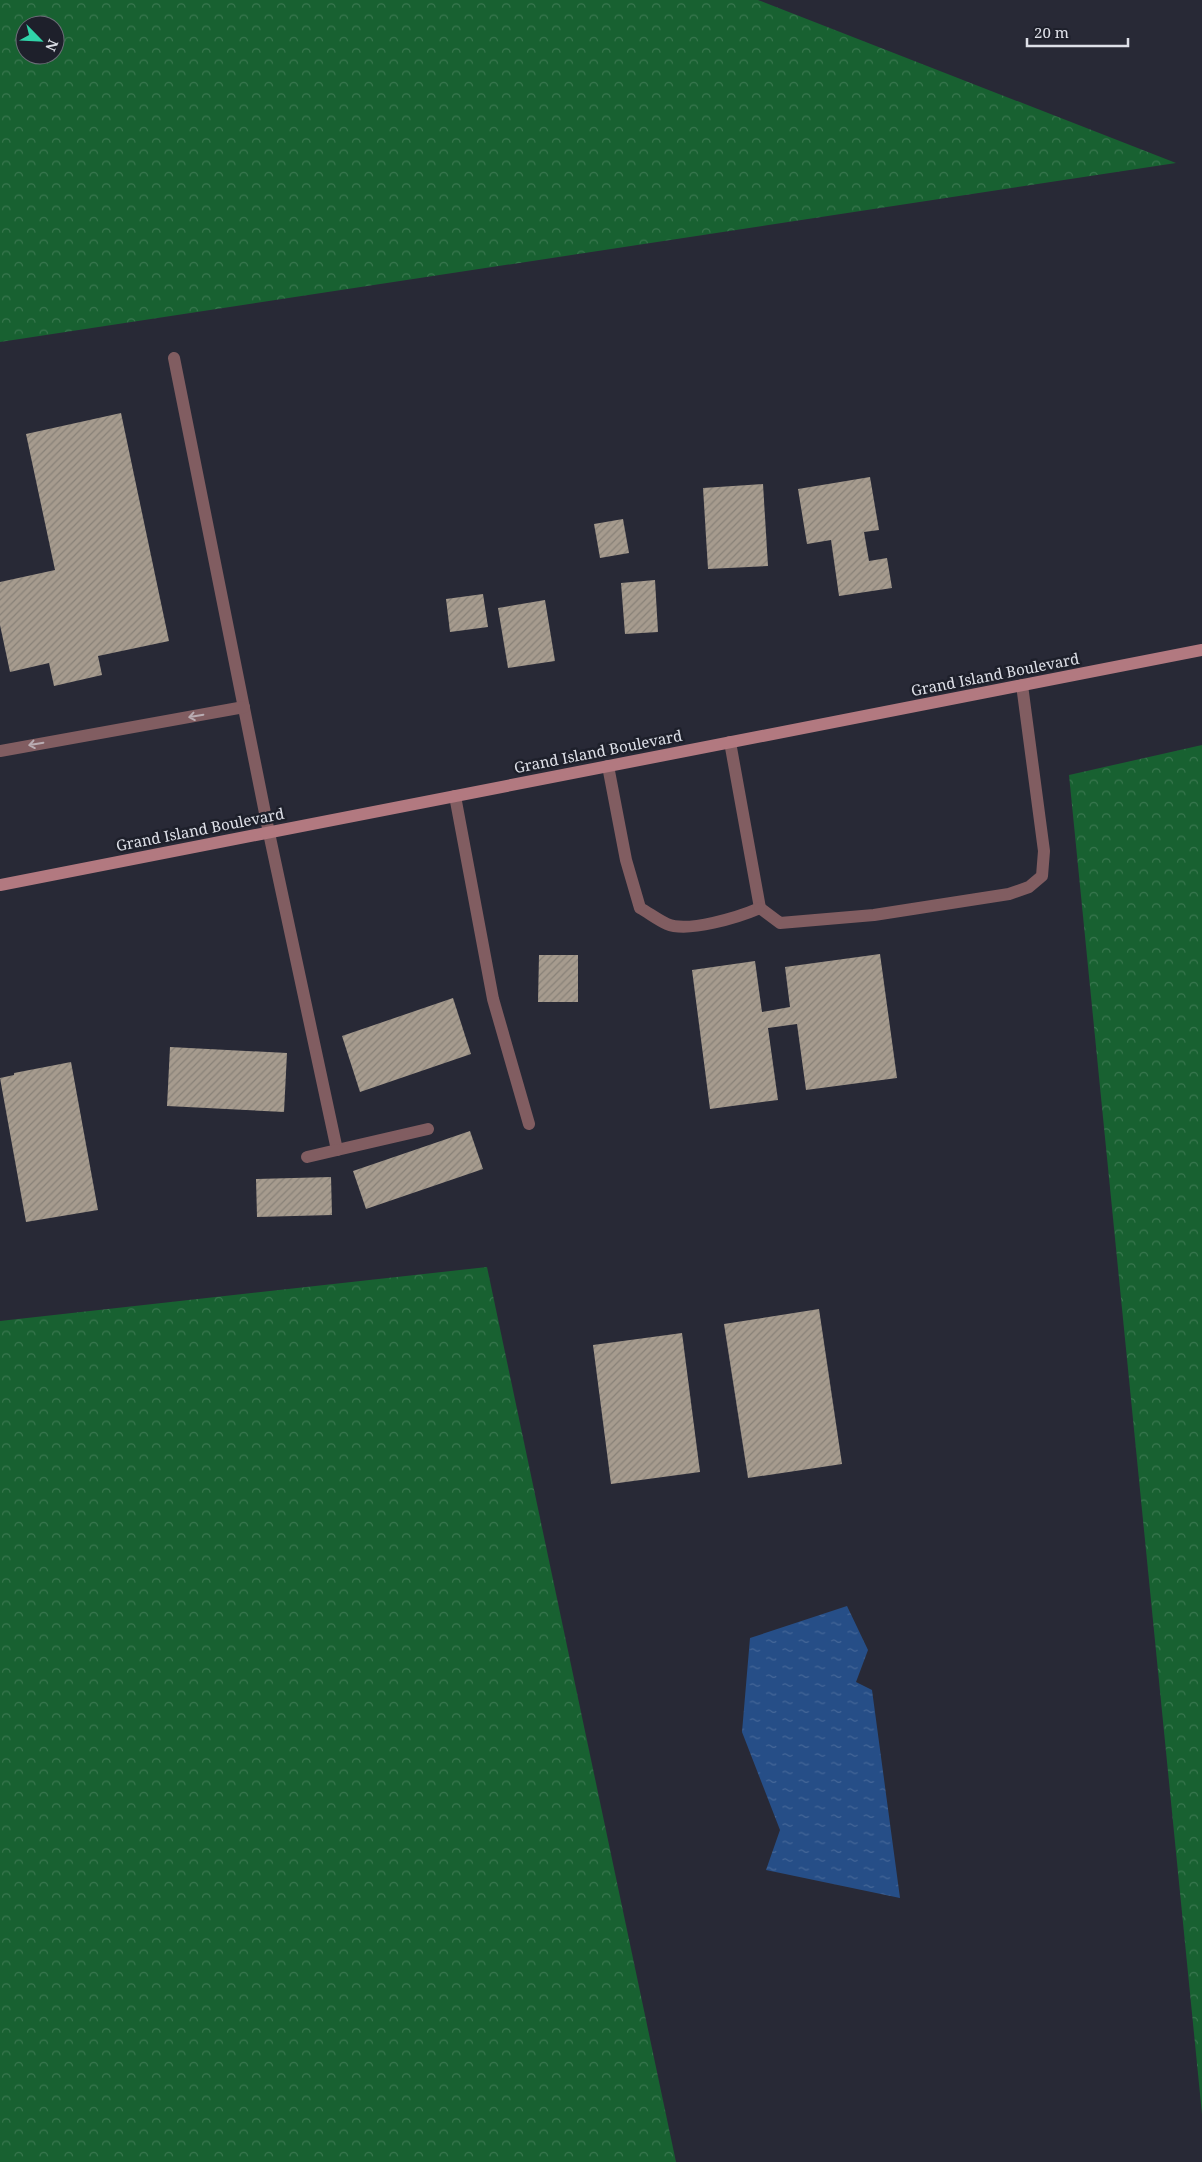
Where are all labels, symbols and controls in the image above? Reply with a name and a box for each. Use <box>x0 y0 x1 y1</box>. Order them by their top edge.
north arrow <box>15 15 65 65</box>
scale bar <box>1027 15 1128 47</box>
text: 20 m <box>1034 22 1069 42</box>
text: N <box>41 37 63 54</box>
street label: Grand Island Boulevard <box>909 648 1081 700</box>
one-way arrow <box>188 711 204 721</box>
street label: Grand Island Boulevard <box>512 725 684 777</box>
one-way arrow <box>28 740 44 750</box>
street label: Grand Island Boulevard <box>114 803 286 855</box>

